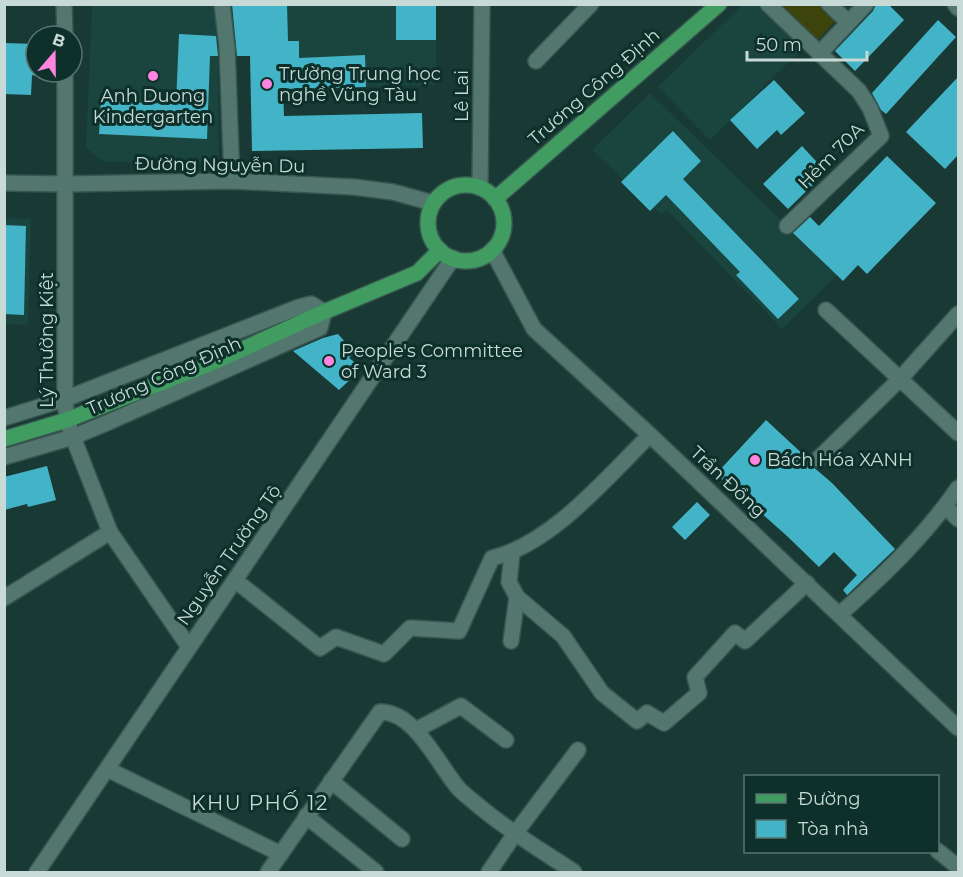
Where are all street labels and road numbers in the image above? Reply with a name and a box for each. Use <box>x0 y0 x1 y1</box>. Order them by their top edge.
street label: Trương Công Định <box>524 24 664 150</box>
street label: Lê Lai <box>451 70 473 122</box>
street label: Hẻm 70A <box>793 118 869 194</box>
street label: Đường Nguyễn Du <box>135 153 305 177</box>
street label: Lý Thường Kiệt <box>36 272 58 408</box>
street label: Trương Công Định <box>83 332 245 420</box>
street label: Trần Đồng <box>686 442 770 522</box>
street label: Nguyễn Trường Tộ <box>172 480 286 630</box>

